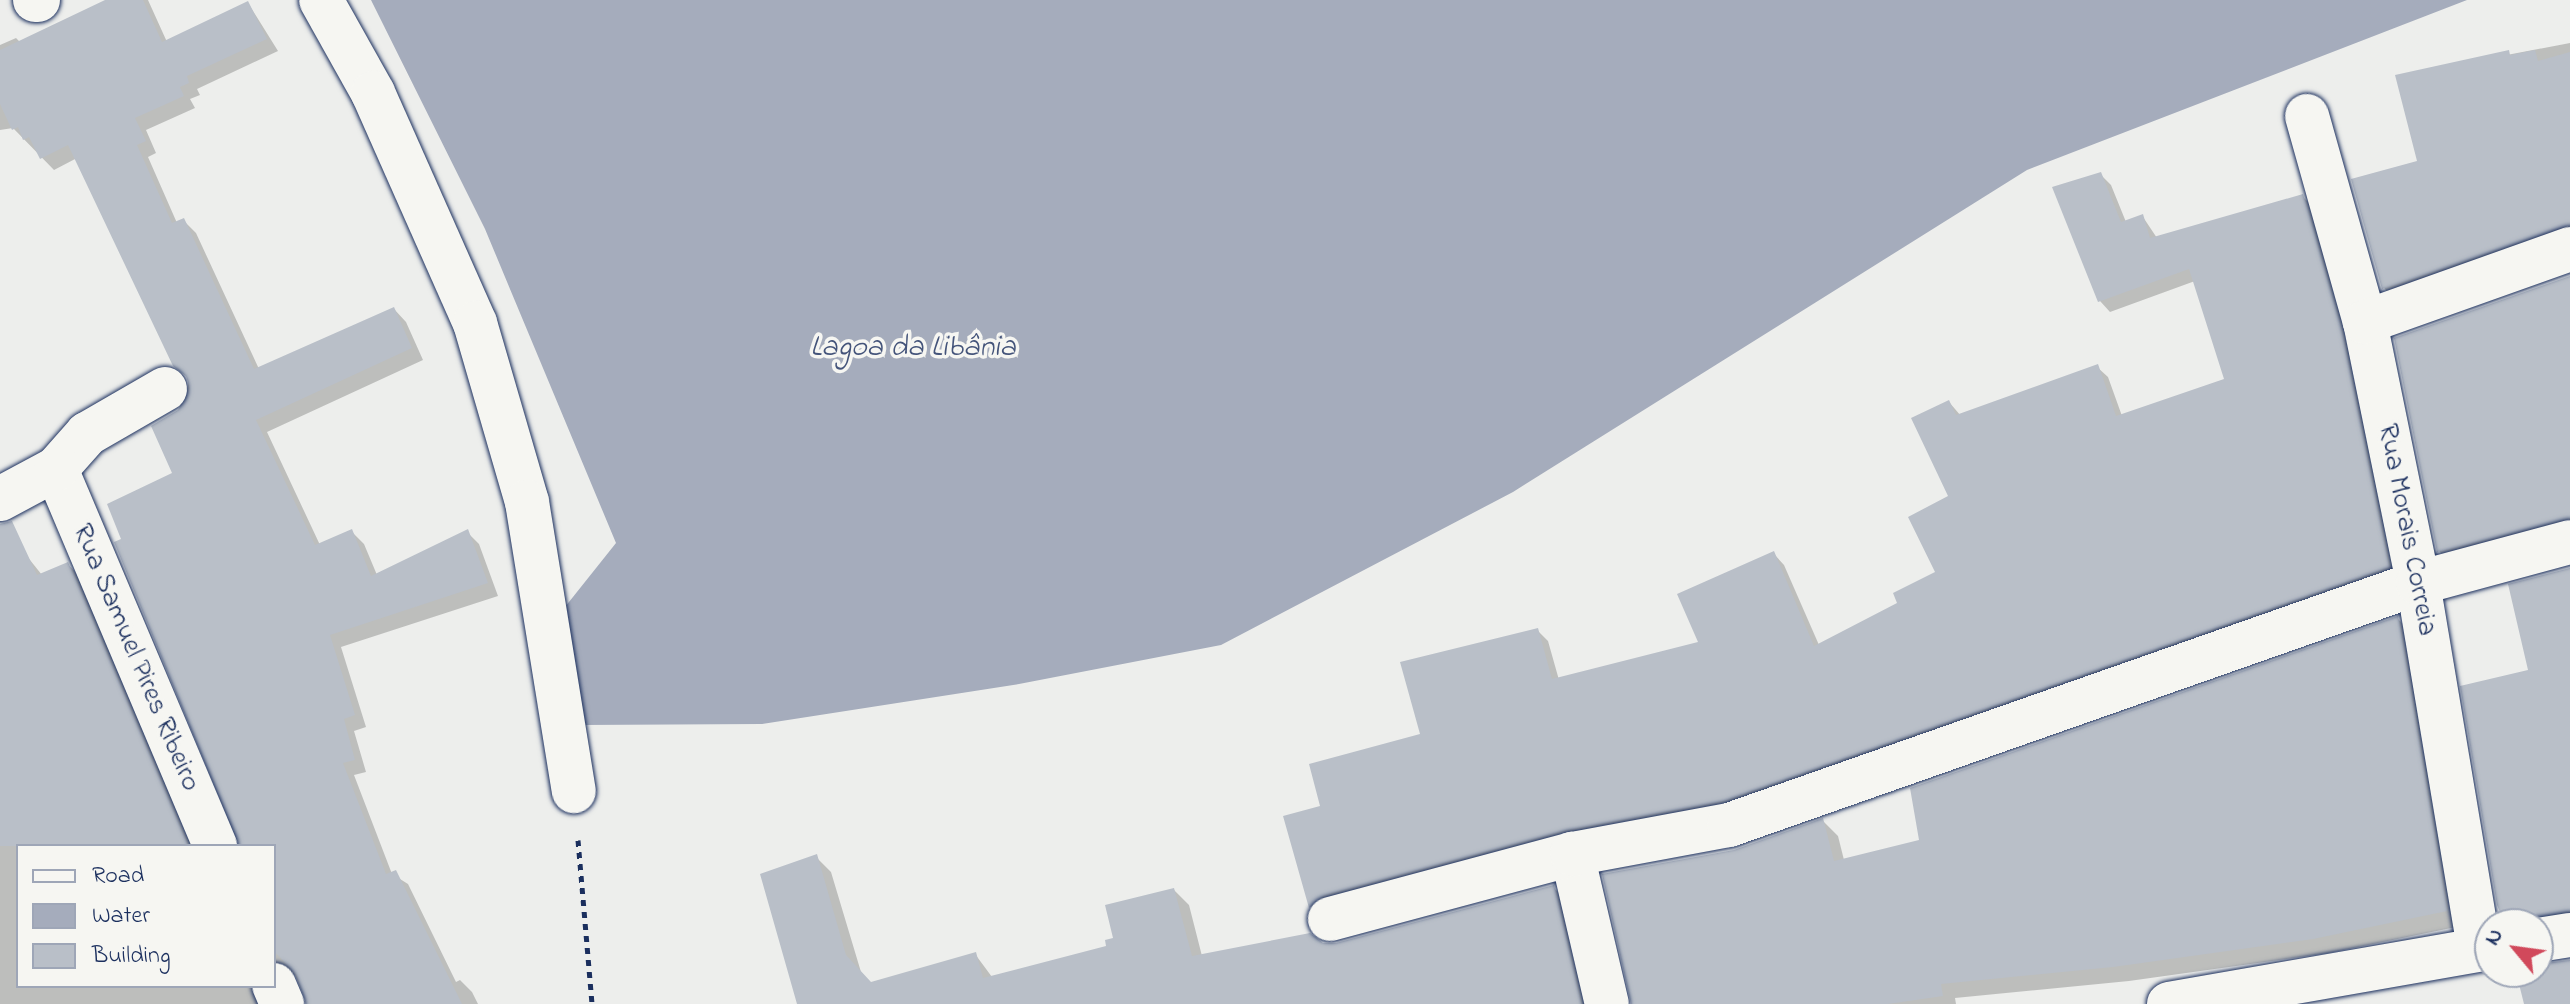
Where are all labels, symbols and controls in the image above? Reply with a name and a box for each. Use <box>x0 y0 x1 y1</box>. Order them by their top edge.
water label: Lagoa da Libânia <box>810 330 1016 366</box>
street label: Rua Morais Correia <box>2369 421 2443 639</box>
street label: Rua Samuel Pires Ribeiro <box>64 519 206 797</box>
legend <box>16 844 276 988</box>
text: Road <box>92 859 144 894</box>
text: Water <box>92 899 150 934</box>
north arrow <box>2474 908 2554 988</box>
text: N <box>2477 923 2512 952</box>
text: Building <box>92 939 171 974</box>

